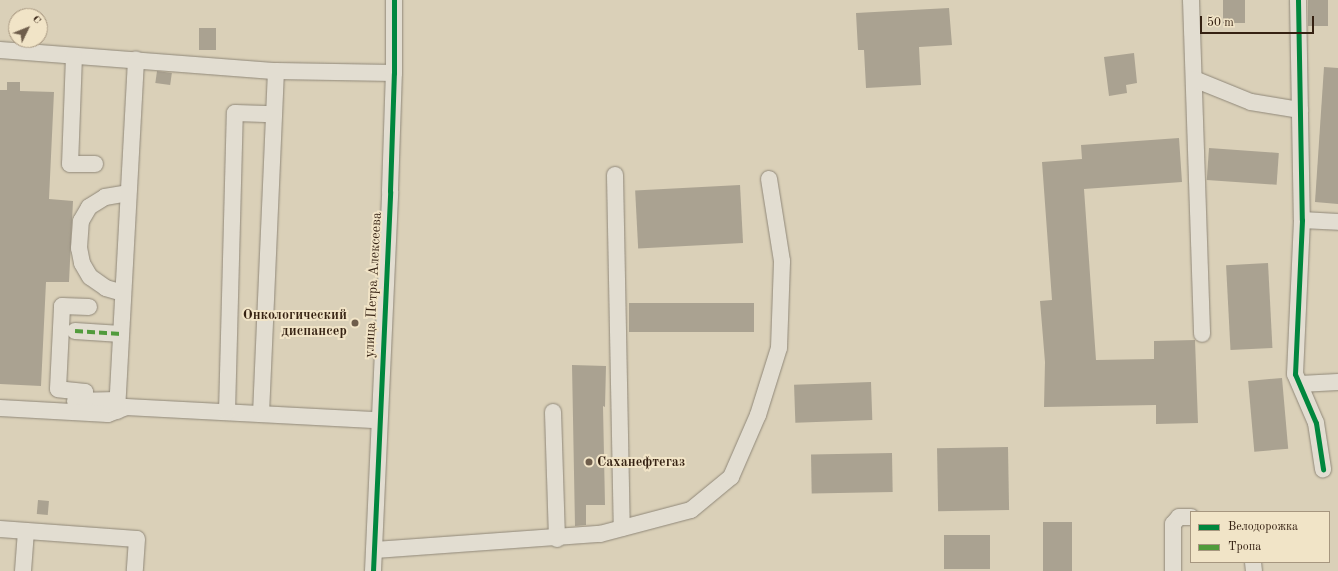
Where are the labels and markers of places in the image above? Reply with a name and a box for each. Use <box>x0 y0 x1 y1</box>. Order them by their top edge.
place label: Онкологический диспансер <box>243 307 347 340</box>
marker: Онкологический диспансер <box>350 318 360 328</box>
place label: Саханефтегаз <box>597 454 685 470</box>
marker: Саханефтегаз <box>584 457 594 467</box>

